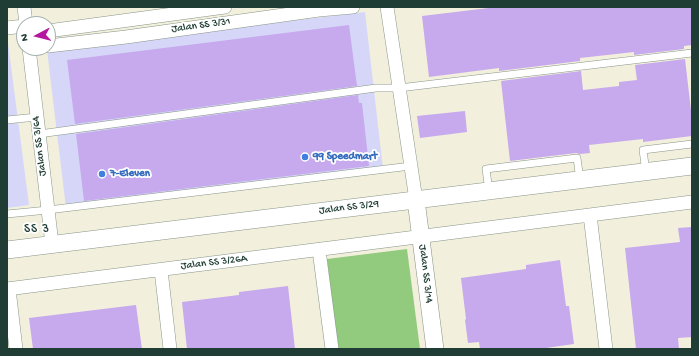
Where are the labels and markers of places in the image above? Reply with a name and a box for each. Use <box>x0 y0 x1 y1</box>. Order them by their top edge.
place label: 99 Speedmart <box>313 150 377 164</box>
marker: 99 Speedmart <box>300 152 310 162</box>
place label: 7-Eleven <box>110 167 150 181</box>
marker: 7-Eleven <box>97 169 107 179</box>

